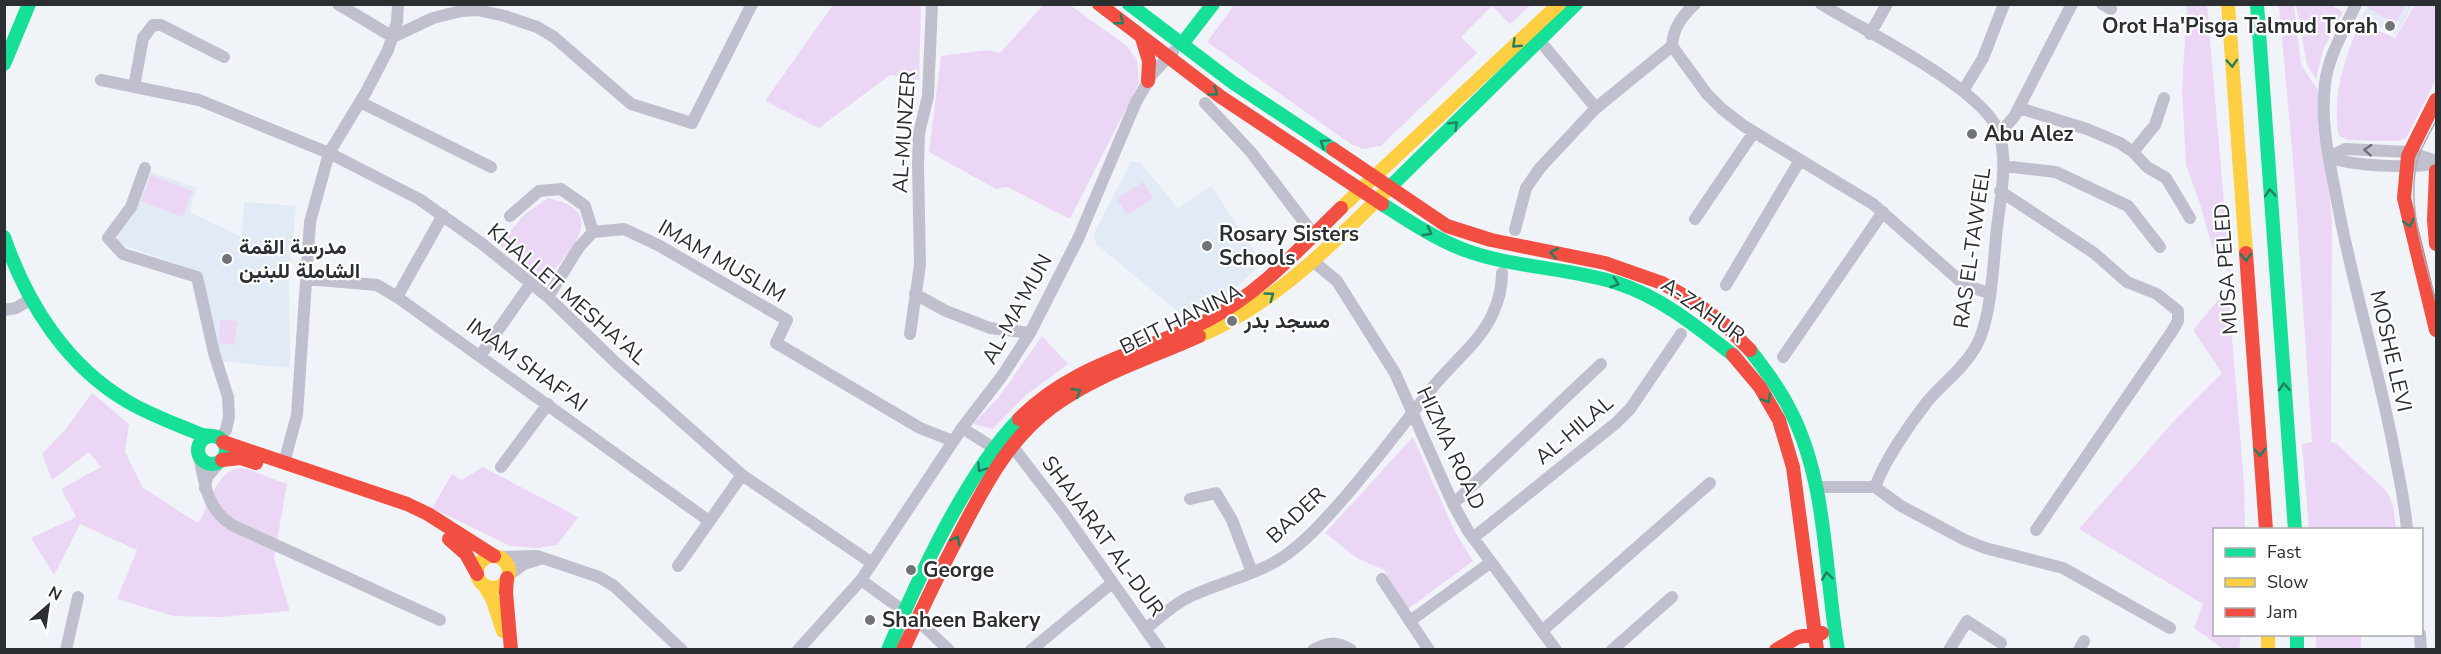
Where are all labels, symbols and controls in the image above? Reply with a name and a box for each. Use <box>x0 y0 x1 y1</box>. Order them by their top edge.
place label: Orot Ha'Pisga Talmud Torah <box>2102 12 2378 40</box>
one-way arrow <box>1114 14 1125 25</box>
marker: Orot Ha'Pisga Talmud Torah <box>2383 19 2397 33</box>
one-way arrow <box>1512 37 1522 48</box>
one-way arrow <box>2225 58 2238 67</box>
street label: AL-MUNZER <box>886 70 922 194</box>
one-way arrow <box>1208 85 1219 96</box>
place label: Abu Alez <box>1984 120 2074 148</box>
one-way arrow <box>1448 121 1458 132</box>
marker: Abu Alez <box>1965 127 1979 141</box>
one-way arrow <box>1320 139 1330 151</box>
one-way arrow <box>2363 144 2372 157</box>
street label: RAS EL-TAWEEL <box>1947 165 1997 330</box>
one-way arrow <box>2264 188 2277 197</box>
street label: MUSA PELED <box>2207 202 2245 336</box>
street label: IMAM MUSLIM <box>653 213 791 309</box>
street label: KHALLET MESHA'AL <box>481 217 653 371</box>
one-way arrow <box>2401 218 2414 228</box>
place label: Rosary Sisters Schools <box>1219 220 1359 272</box>
one-way arrow <box>1421 225 1432 236</box>
place label: مدرسة القمة الشاملة للبنين <box>239 233 360 285</box>
marker: Rosary Sisters Schools <box>1200 239 1214 253</box>
one-way arrow <box>1549 247 1559 260</box>
street label: AL-MA'MUN <box>975 249 1059 369</box>
marker: مدرسة القمة الشاملة للبنين <box>220 252 234 266</box>
one-way arrow <box>2239 253 2252 262</box>
street label: A-ZAHUR <box>1655 271 1751 349</box>
one-way arrow <box>1609 276 1620 288</box>
street label: BEIT HANINA <box>1115 277 1247 361</box>
street label: MOSHE LEVI <box>2363 287 2419 415</box>
one-way arrow <box>1264 292 1275 303</box>
place label: مسجد بدر <box>1243 307 1330 335</box>
street label: IMAM SHAF'AI <box>461 312 593 418</box>
marker: مسجد بدر <box>1225 314 1239 328</box>
street label: HIZMA ROAD <box>1410 382 1492 514</box>
one-way arrow <box>2278 383 2291 392</box>
one-way arrow <box>1071 388 1081 400</box>
street label: AL-HILAL <box>1529 389 1619 471</box>
one-way arrow <box>1760 392 1771 403</box>
one-way arrow <box>2253 447 2266 456</box>
street label: SHAJARAT AL-DUR <box>1035 450 1171 622</box>
one-way arrow <box>976 462 988 472</box>
street label: BADER <box>1260 480 1332 550</box>
legend <box>2213 528 2423 636</box>
one-way arrow <box>949 536 961 547</box>
text: Fast <box>2267 540 2302 564</box>
place label: George <box>923 556 994 584</box>
marker: George <box>904 563 918 577</box>
text: Slow <box>2267 570 2308 594</box>
one-way arrow <box>1821 572 1833 581</box>
north arrow <box>18 576 78 636</box>
text: N <box>44 581 65 606</box>
text: Jam <box>2266 600 2298 624</box>
place label: Shaheen Bakery <box>882 606 1041 634</box>
marker: Shaheen Bakery <box>863 613 877 627</box>

